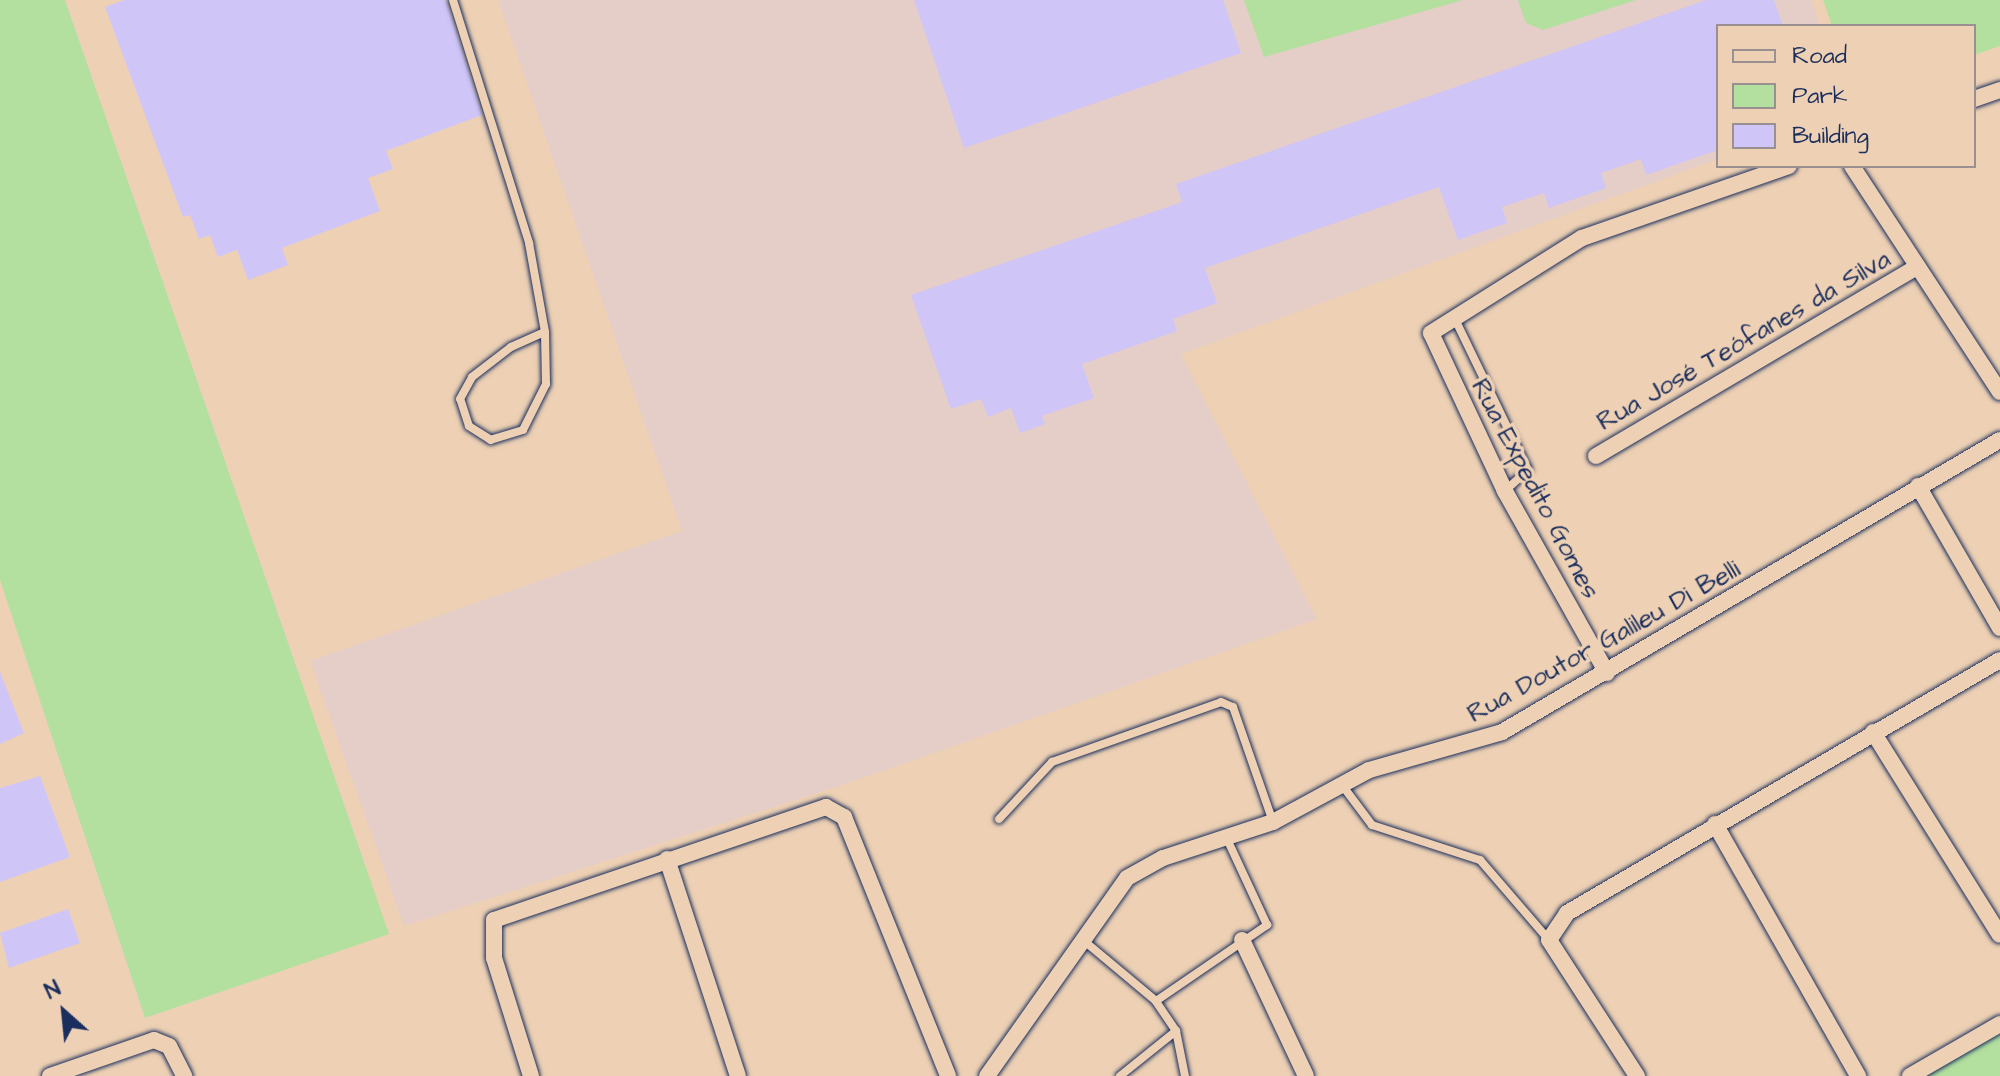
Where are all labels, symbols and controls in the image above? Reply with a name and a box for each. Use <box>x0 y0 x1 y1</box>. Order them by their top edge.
legend <box>1716 24 1976 168</box>
text: Road <box>1792 39 1847 73</box>
text: Park <box>1792 79 1848 113</box>
text: Building <box>1792 119 1869 153</box>
street label: Rua José Teófanes da Silva <box>1592 244 1896 438</box>
street label: Rua Expedito Gomes <box>1464 374 1606 604</box>
street label: Rua Doutor Galileu Di Belli <box>1462 554 1746 730</box>
north arrow <box>24 972 104 1052</box>
text: N <box>40 973 66 1007</box>

